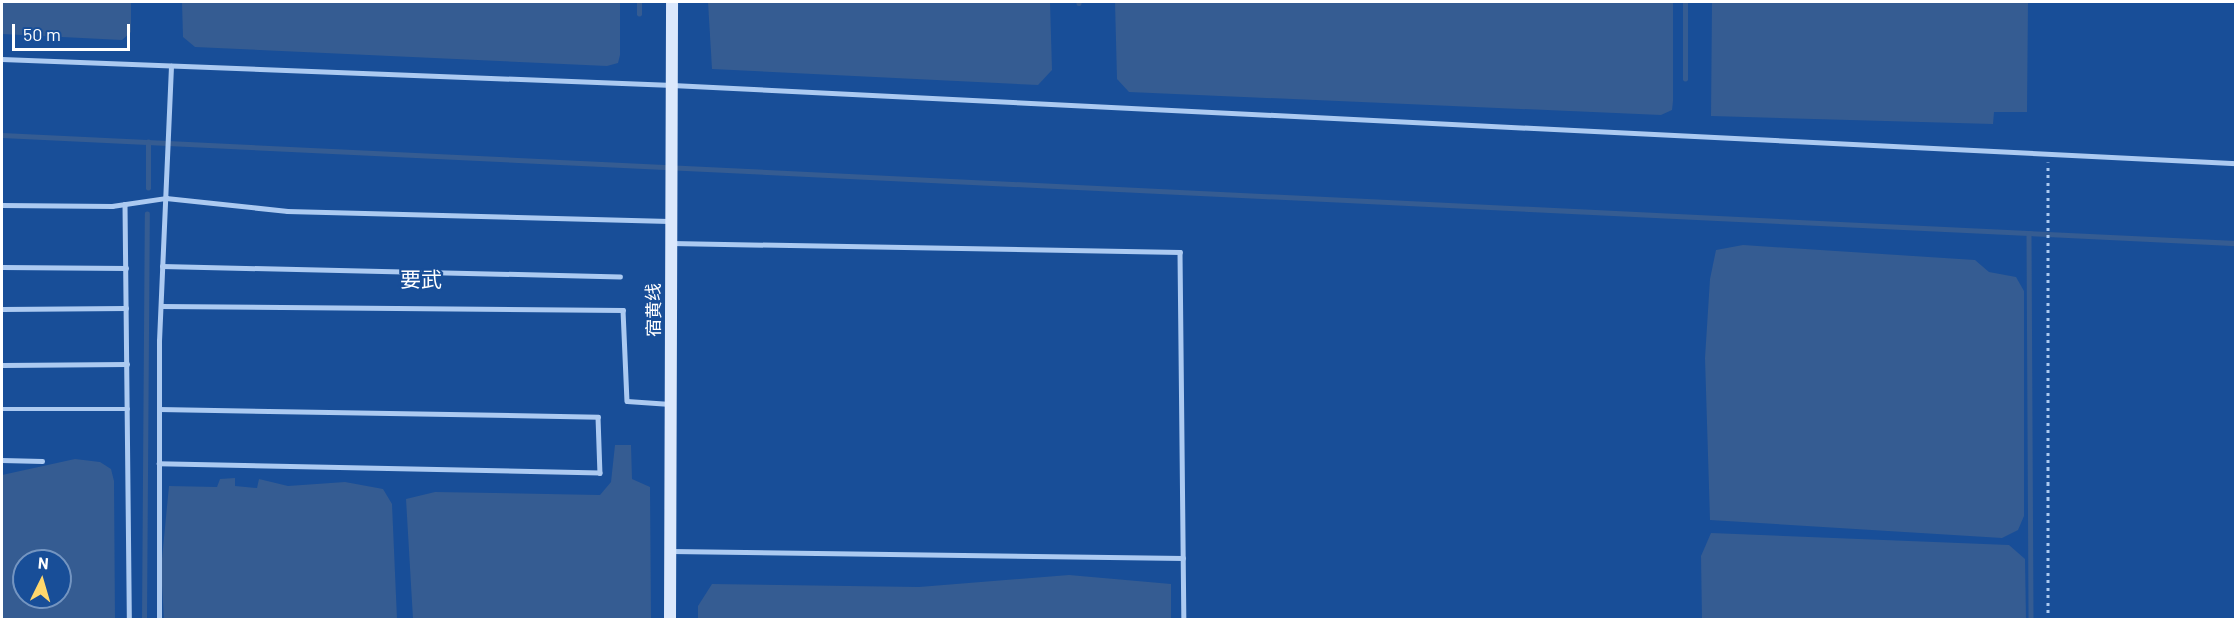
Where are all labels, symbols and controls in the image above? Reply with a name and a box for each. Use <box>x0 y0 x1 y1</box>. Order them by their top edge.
scale bar <box>15 12 134 50</box>
text: 50 m <box>23 23 61 45</box>
district label: 要武 <box>400 266 442 292</box>
street label: 宿黄线 <box>642 283 664 337</box>
north arrow <box>12 549 72 609</box>
text: N <box>37 553 50 572</box>

